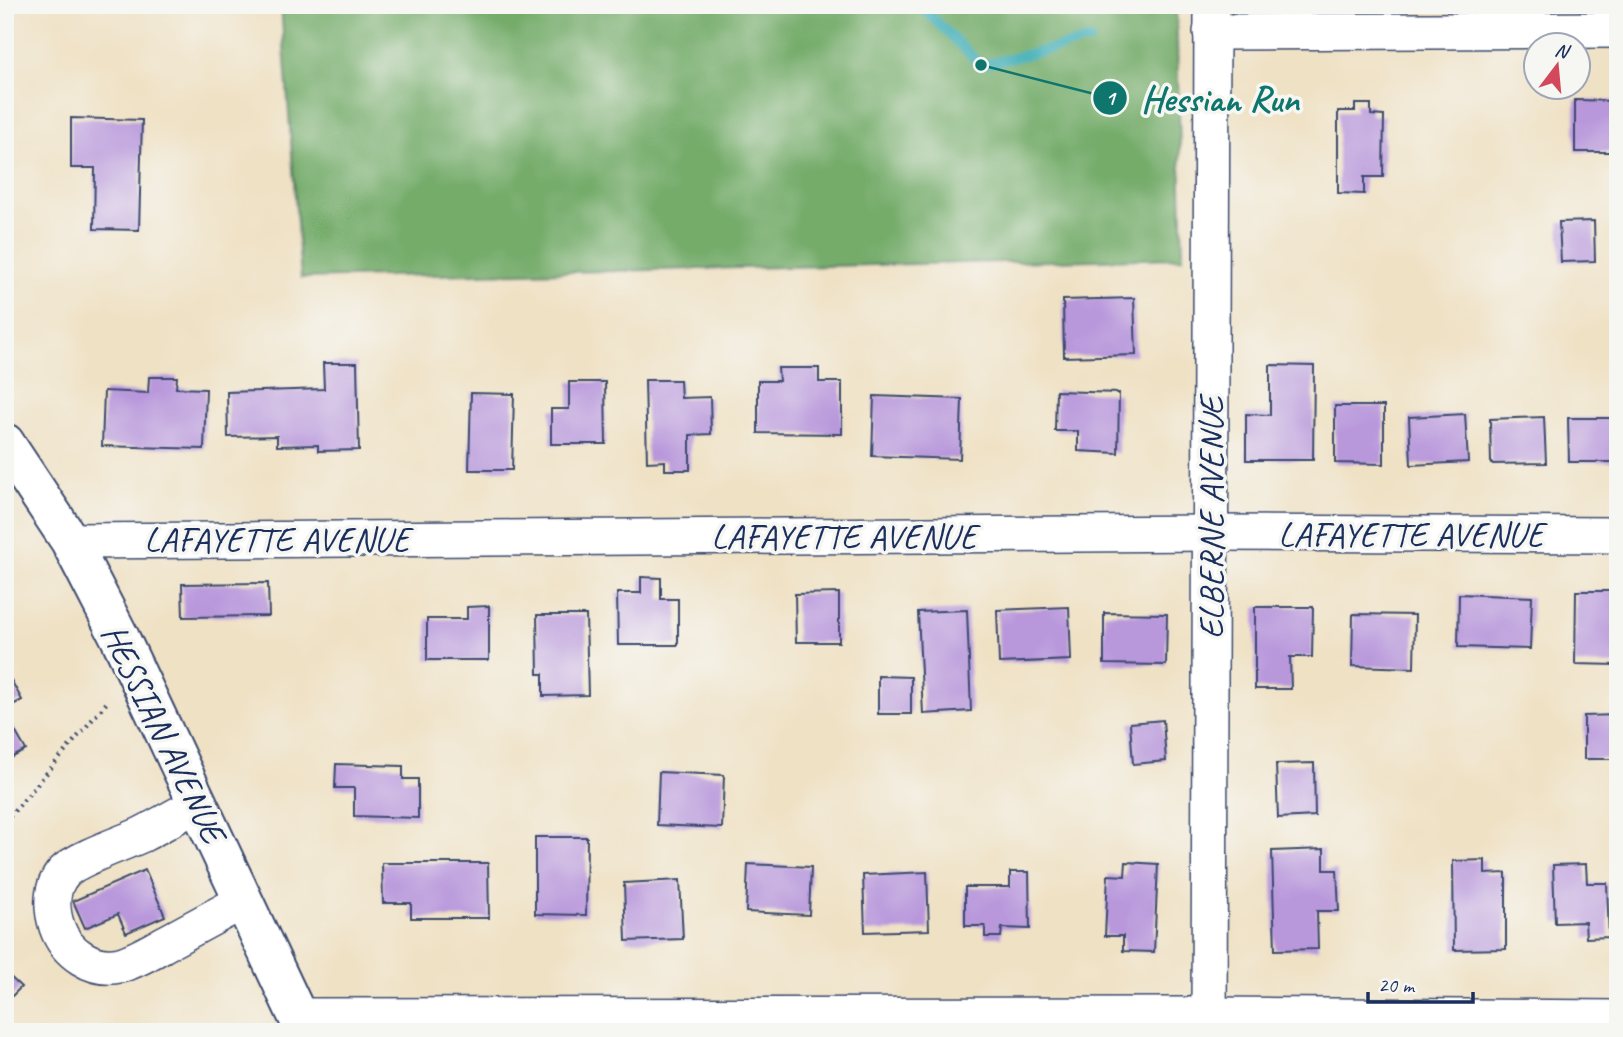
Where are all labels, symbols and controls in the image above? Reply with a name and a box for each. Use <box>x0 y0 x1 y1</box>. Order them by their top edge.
north arrow <box>1522 32 1592 102</box>
text: N <box>1552 37 1573 65</box>
callout: Hessian Run <box>1092 69 1313 127</box>
text: Hessian Run <box>1141 75 1300 122</box>
text: 1 <box>1105 85 1117 111</box>
street label: ELBERNE AVENUE <box>1189 392 1234 639</box>
street label: LAFAYETTE AVENUE <box>1278 512 1549 557</box>
street label: LAFAYETTE AVENUE <box>711 514 982 559</box>
street label: LAFAYETTE AVENUE <box>144 517 415 562</box>
street label: HESSIAN AVENUE <box>91 617 238 854</box>
scale bar <box>1368 960 1472 1004</box>
text: 20 m <box>1378 972 1416 998</box>

